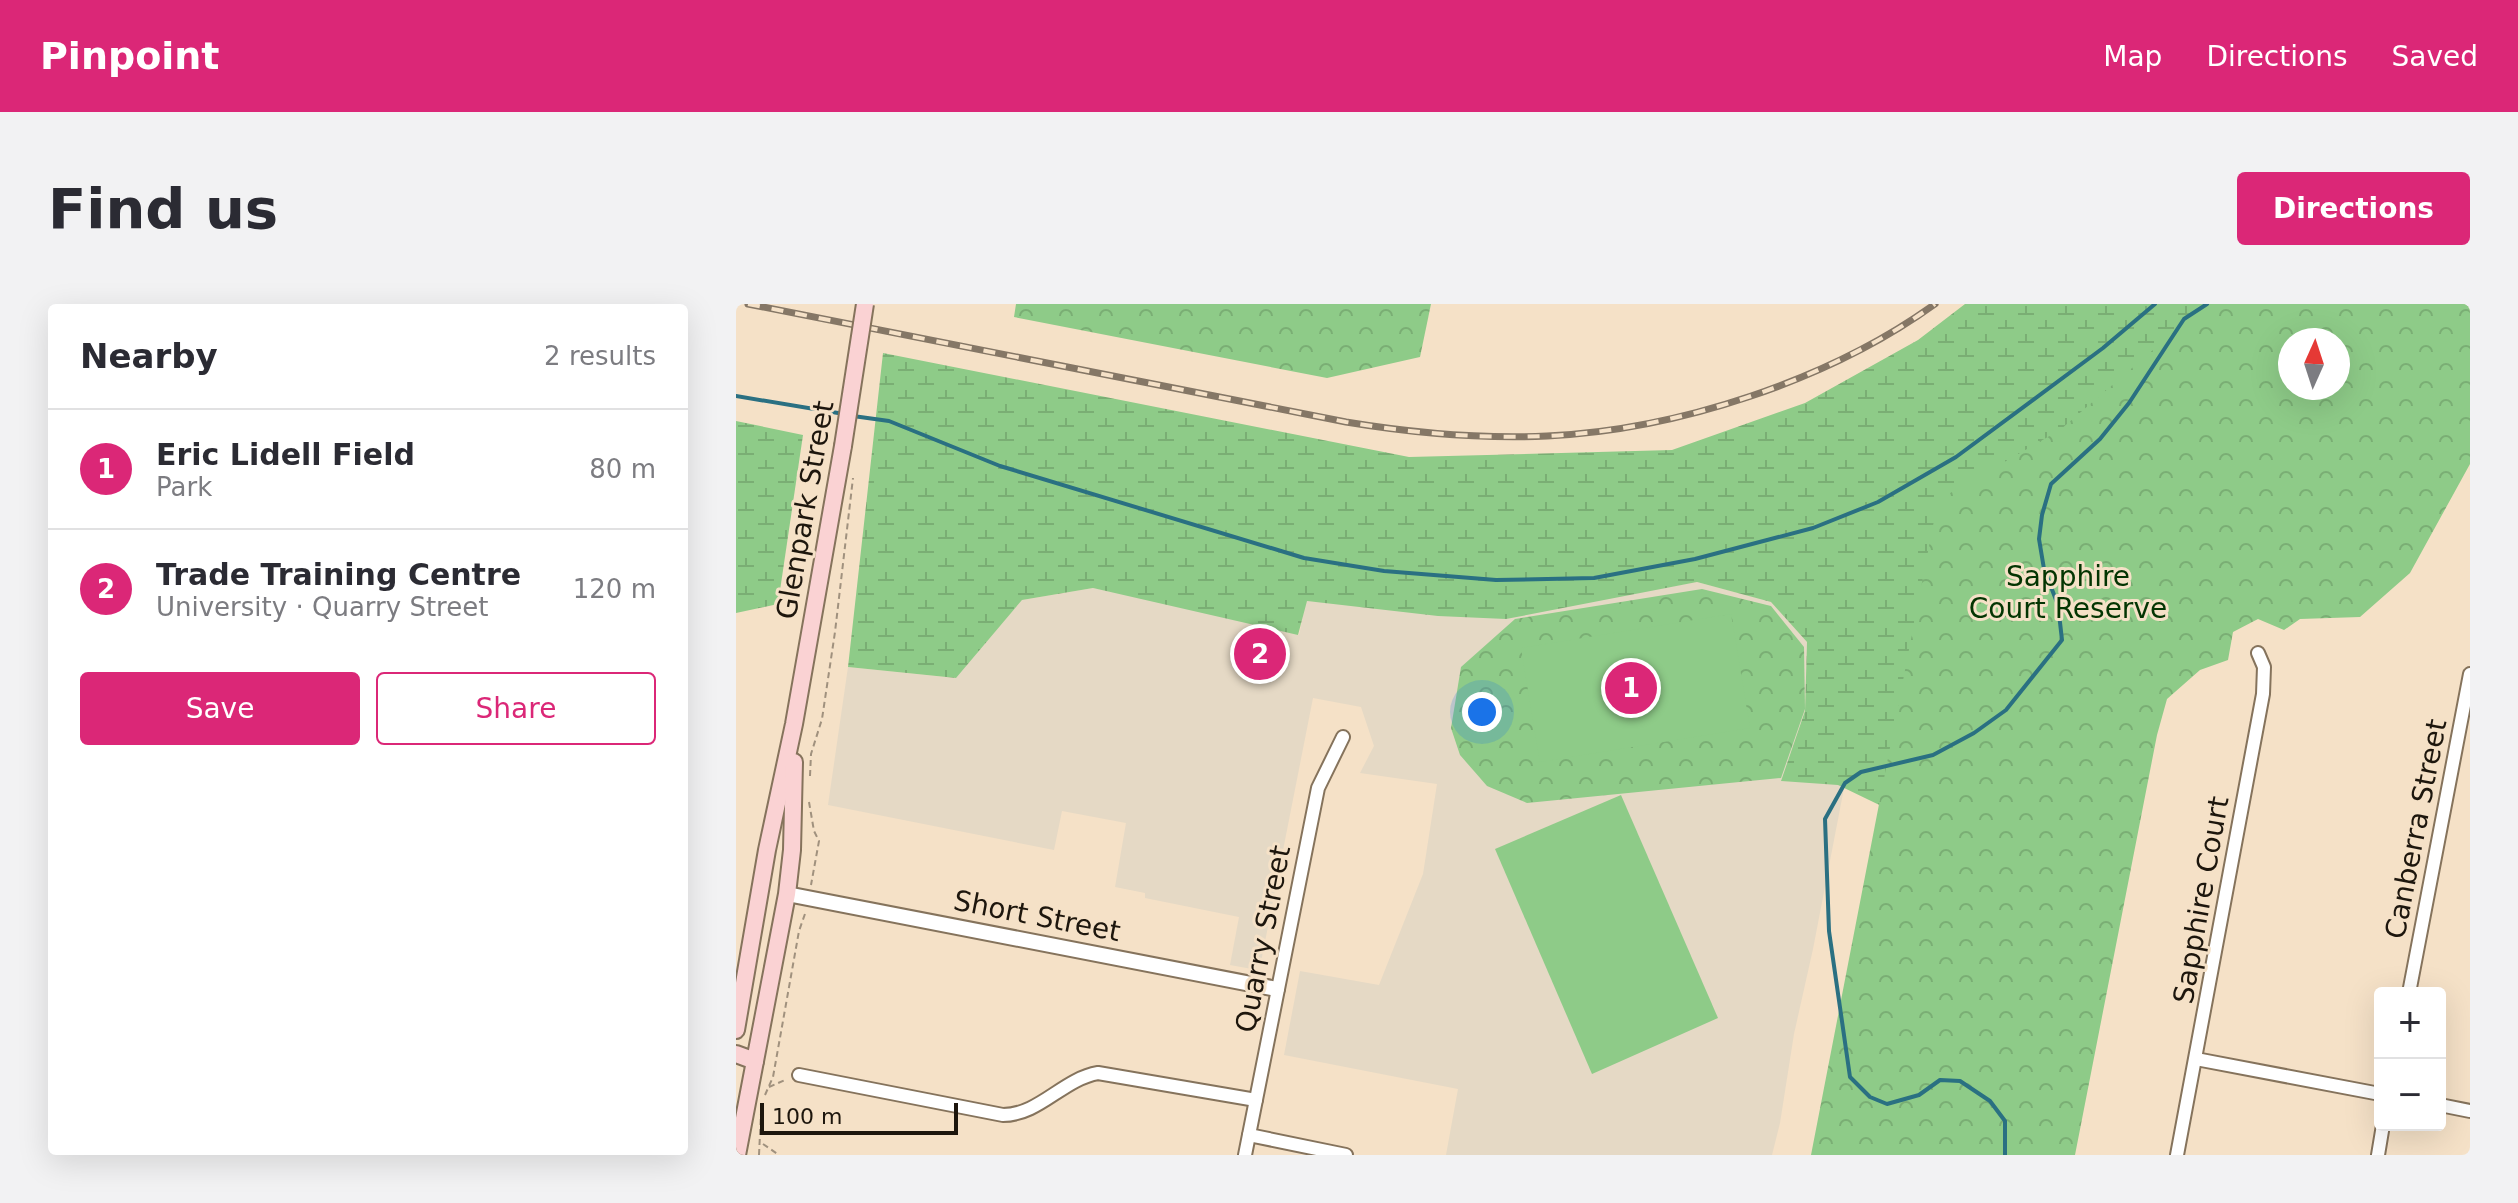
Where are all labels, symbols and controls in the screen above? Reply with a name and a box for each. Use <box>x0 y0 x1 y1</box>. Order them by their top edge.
text: Pinpoint <box>40 34 219 78</box>
text: Map <box>2103 40 2162 73</box>
text: Directions <box>2206 40 2347 73</box>
text: Saved <box>2391 40 2478 73</box>
button: Directions <box>2237 172 2470 245</box>
text: Find us <box>48 176 278 241</box>
north arrow <box>2278 328 2350 400</box>
text: Nearby <box>80 336 218 376</box>
text: 2 results <box>544 341 656 371</box>
street label: Glenpark Street <box>770 398 840 622</box>
text: Eric Lidell Field <box>156 437 415 472</box>
text: 1 <box>97 454 115 484</box>
text: 80 m <box>589 454 656 484</box>
text: Park <box>156 472 212 502</box>
text: Trade Training Centre <box>156 557 521 592</box>
park label: Sapphire Court Reserve <box>1969 560 2167 625</box>
text: 2 <box>97 574 115 604</box>
text: 120 m <box>573 574 656 604</box>
text: University · Quarry Street <box>156 592 488 622</box>
pin: 2 <box>1234 624 1286 684</box>
pin: 1 <box>1605 658 1657 718</box>
button: Save <box>80 672 360 745</box>
button: Share <box>376 672 656 745</box>
your location <box>1462 692 1502 732</box>
street label: Canberra Street <box>2379 716 2453 942</box>
street label: Sapphire Court <box>2167 794 2235 1006</box>
street label: Quarry Street <box>1229 843 1297 1035</box>
street label: Short Street <box>951 884 1123 948</box>
map controls <box>2374 987 2446 1131</box>
button: + <box>2374 987 2446 1059</box>
button: − <box>2374 1059 2446 1131</box>
scale bar <box>760 1099 958 1135</box>
text: 100 m <box>772 1104 842 1129</box>

